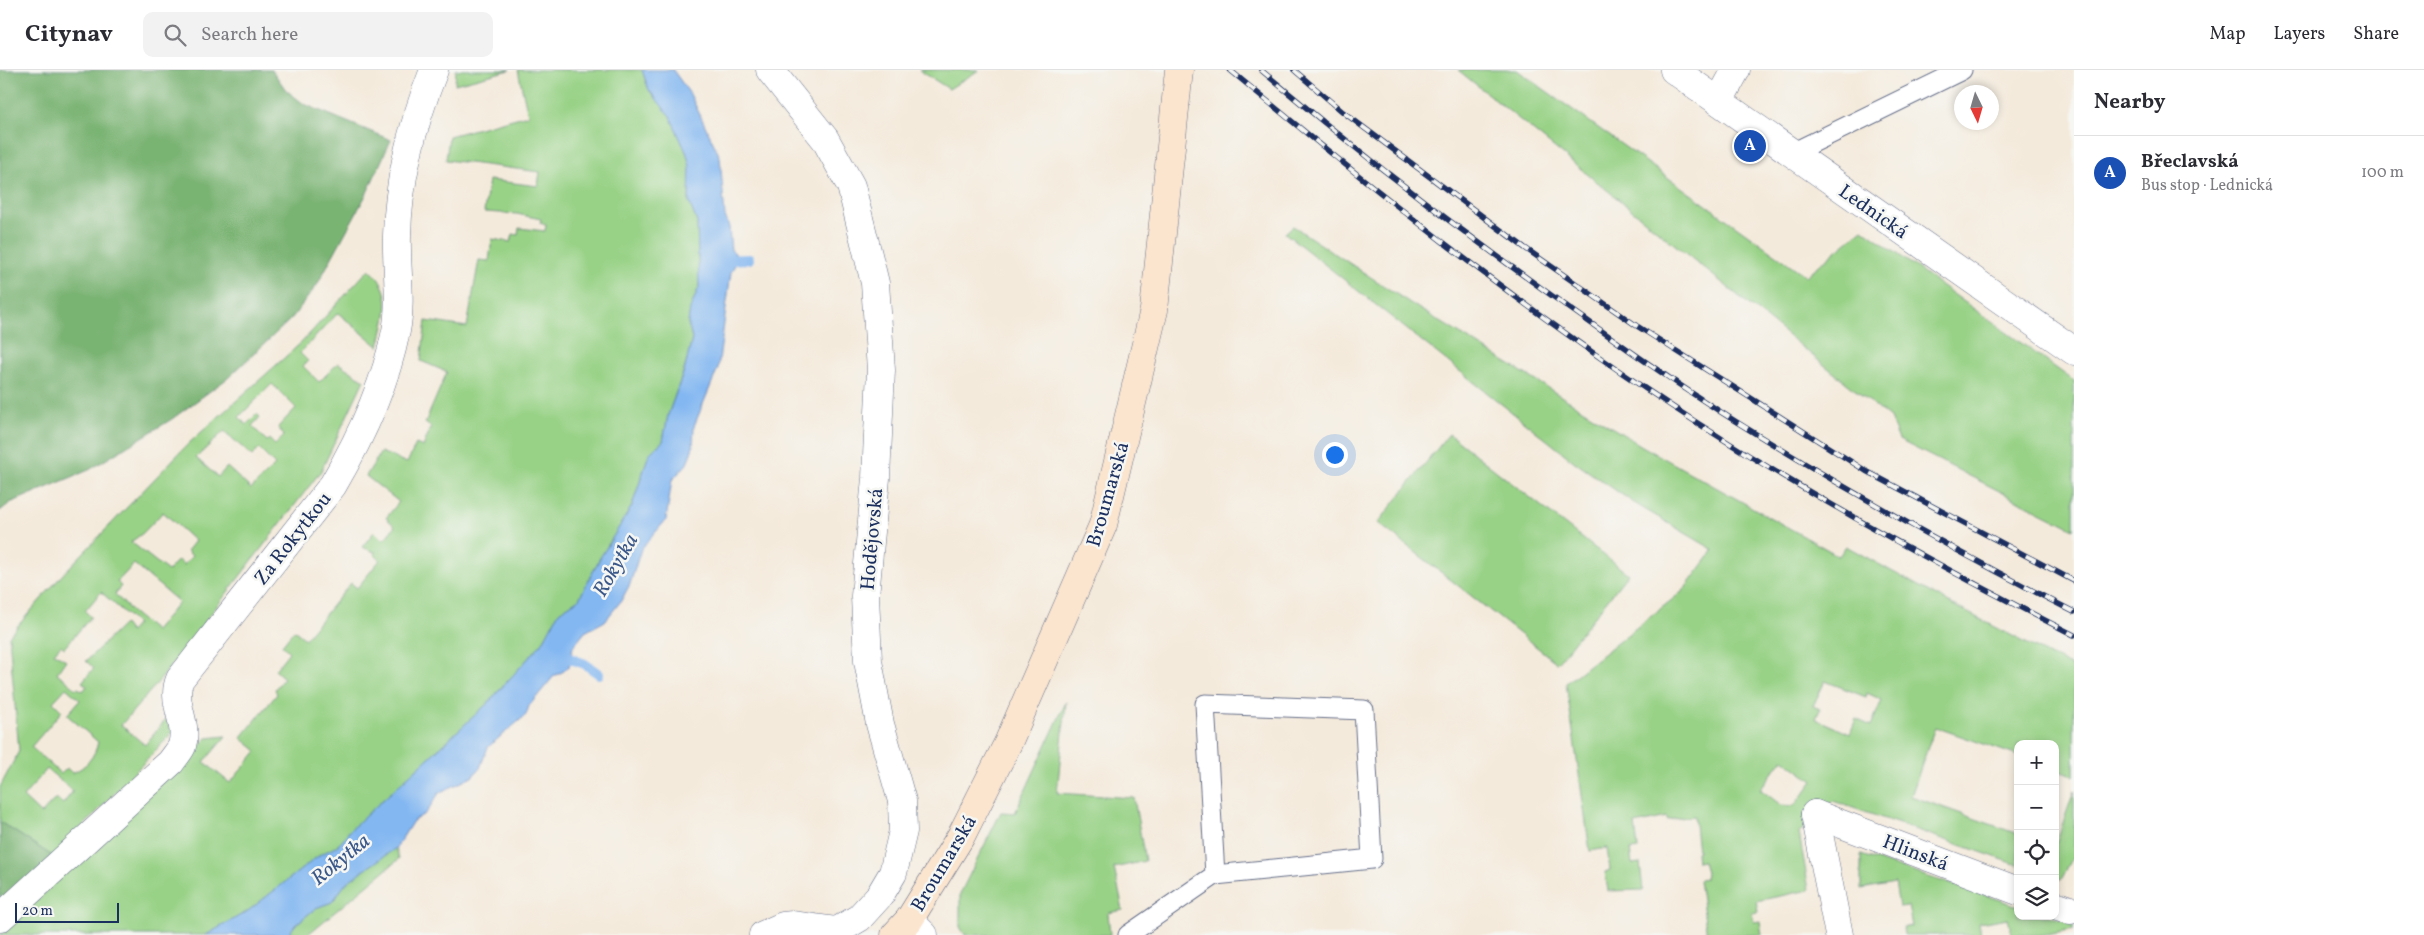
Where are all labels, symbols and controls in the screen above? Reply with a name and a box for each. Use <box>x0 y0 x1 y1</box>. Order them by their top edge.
search box <box>143 12 493 57</box>
text: Citynav <box>25 18 113 52</box>
icon: search <box>161 21 189 49</box>
text: Search here <box>201 22 298 48</box>
text: Map <box>2209 22 2245 47</box>
text: Layers <box>2273 22 2325 47</box>
text: Share <box>2353 22 2399 47</box>
north arrow <box>1954 85 1999 130</box>
text: Nearby <box>2094 88 2165 117</box>
pin: A <box>1734 127 1766 165</box>
text: Břeclavská <box>2141 149 2239 175</box>
text: A <box>2104 162 2116 184</box>
text: 100 m <box>2361 162 2404 184</box>
text: Bus stop · Lednická <box>2141 175 2273 197</box>
street label: Lednická <box>1832 178 1913 247</box>
street label: Broumarská <box>1081 439 1137 550</box>
your location <box>1322 442 1348 468</box>
street label: Za Rokytkou <box>248 487 339 592</box>
street label: Hodějovská <box>855 487 891 591</box>
water label: Rokytka <box>587 529 646 603</box>
map controls <box>2014 740 2059 920</box>
button: + <box>2014 740 2059 785</box>
button: − <box>2014 785 2059 830</box>
street label: Broumarská <box>905 810 985 918</box>
water label: Rokytka <box>305 827 377 893</box>
street label: Hlinská <box>1878 829 1952 879</box>
button: locate <box>2014 830 2059 875</box>
button: layers <box>2014 875 2059 920</box>
scale bar <box>15 900 119 923</box>
text: 20 m <box>22 902 53 921</box>

